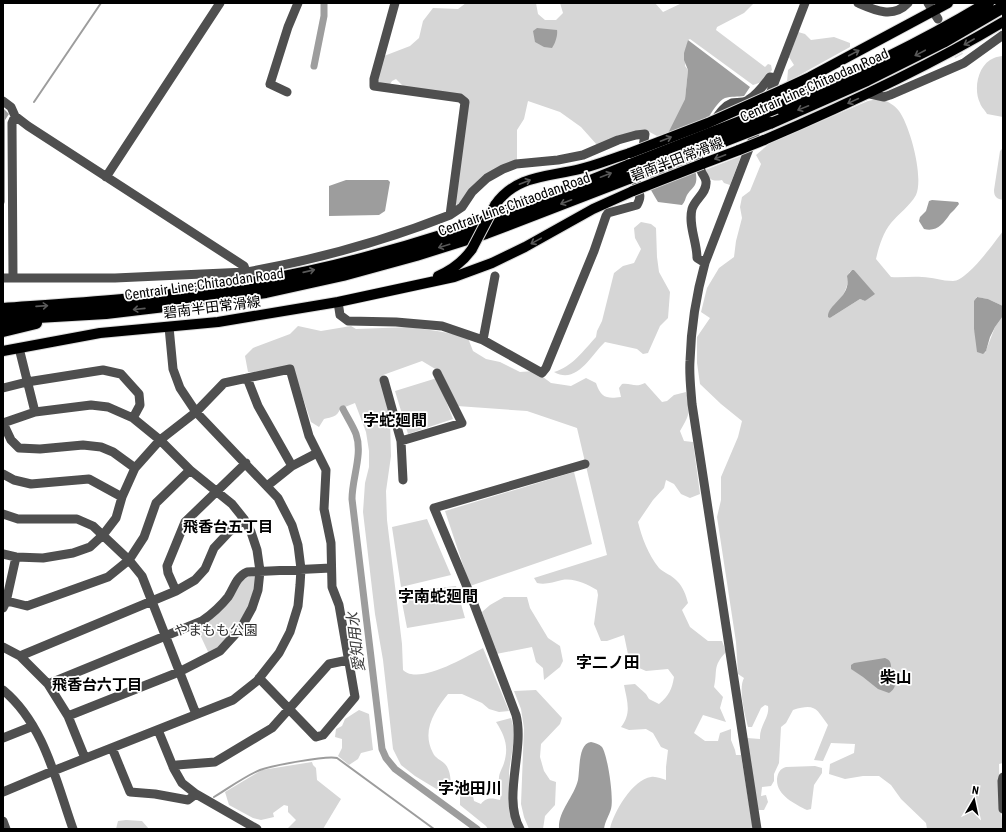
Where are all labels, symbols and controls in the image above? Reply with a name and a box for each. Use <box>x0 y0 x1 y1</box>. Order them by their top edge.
one-way arrow <box>963 39 975 47</box>
street label: Centrair Line;Chitaodan Road <box>737 45 891 125</box>
one-way arrow <box>848 49 860 56</box>
one-way arrow <box>915 50 927 58</box>
one-way arrow <box>848 98 860 105</box>
one-way arrow <box>797 105 809 113</box>
street label: 碧南半田常滑線 <box>628 134 726 184</box>
one-way arrow <box>660 134 672 142</box>
one-way arrow <box>715 153 727 161</box>
street label: Centrair Line;Chitaodan Road <box>436 169 592 239</box>
one-way arrow <box>599 171 611 179</box>
one-way arrow <box>518 177 530 185</box>
one-way arrow <box>561 199 573 206</box>
one-way arrow <box>530 237 542 245</box>
one-way arrow <box>438 243 451 250</box>
street label: Centrair Line;Chitaodan Road <box>123 265 285 303</box>
one-way arrow <box>303 267 316 275</box>
street label: 碧南半田常滑線 <box>162 293 262 321</box>
one-way arrow <box>35 303 48 310</box>
one-way arrow <box>133 305 146 313</box>
district label: 字蛇廻間 <box>363 411 427 430</box>
district label: 飛香台五丁目 <box>183 518 273 536</box>
district label: 字南蛇廻間 <box>398 587 478 606</box>
water label: 愛知用水 <box>343 609 369 673</box>
park label: やまもも公園 <box>174 622 258 638</box>
district label: 字二ノ田 <box>576 653 640 672</box>
district label: 柴山 <box>880 668 912 687</box>
district label: 飛香台六丁目 <box>52 676 142 694</box>
district label: 字池田川 <box>438 779 502 798</box>
north arrow <box>954 780 994 820</box>
text: N <box>971 784 980 798</box>

